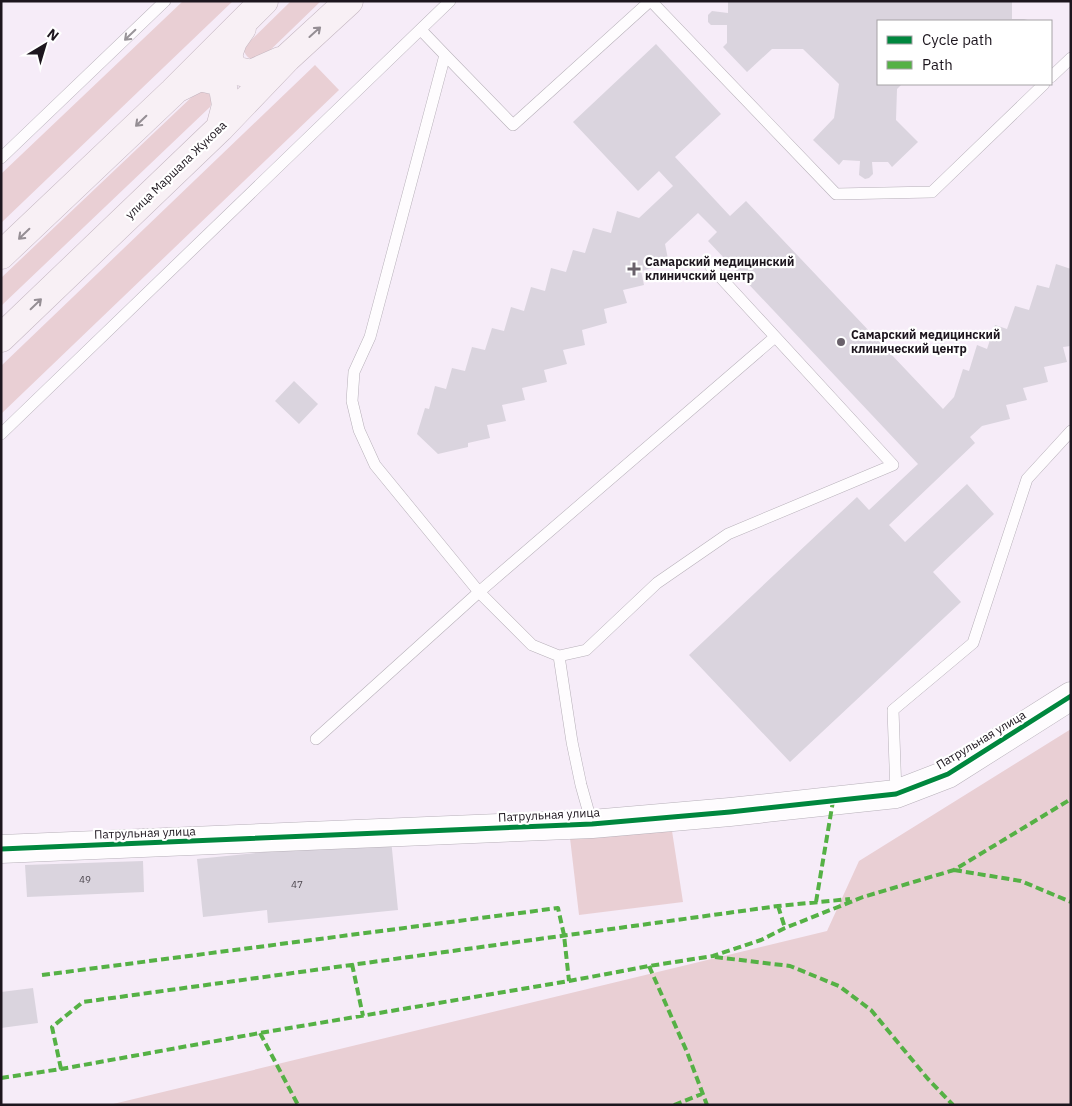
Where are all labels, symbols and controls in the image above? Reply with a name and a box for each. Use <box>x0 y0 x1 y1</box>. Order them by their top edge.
north arrow <box>20 20 70 70</box>
legend <box>877 20 1052 85</box>
text: N <box>43 25 63 45</box>
one-way arrow <box>309 26 322 38</box>
one-way arrow <box>124 29 136 41</box>
text: Cycle path <box>922 30 993 49</box>
text: Path <box>922 55 953 74</box>
one-way arrow <box>135 115 148 127</box>
street label: улица Маршала Жукова <box>122 117 230 222</box>
one-way arrow <box>18 228 30 240</box>
place label: Самарский медицинский клиничский центр <box>645 254 794 283</box>
marker: Самарский медицинский клиничский центр <box>627 262 641 276</box>
one-way arrow <box>30 299 42 311</box>
place label: Самарский медицинский клинический центр <box>851 327 1000 356</box>
marker: Самарский медицинский клинический центр <box>835 336 847 348</box>
street label: Патрульная улица <box>933 707 1029 772</box>
street label: Патрульная улица <box>498 804 601 825</box>
street label: Патрульная улица <box>94 823 197 842</box>
house number: 49 <box>79 873 91 886</box>
house number: 47 <box>291 878 303 891</box>

